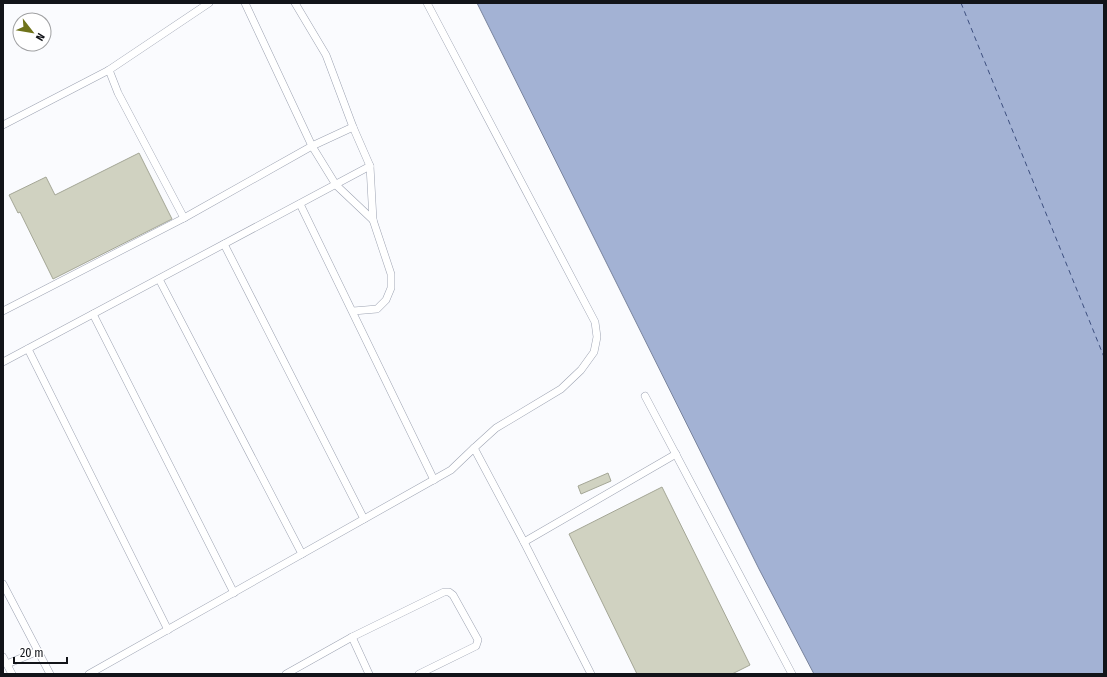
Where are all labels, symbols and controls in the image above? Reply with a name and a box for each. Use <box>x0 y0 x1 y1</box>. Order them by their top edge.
north arrow <box>12 12 52 52</box>
text: N <box>33 31 47 43</box>
scale bar <box>14 639 67 665</box>
text: 20 m <box>20 646 44 660</box>

